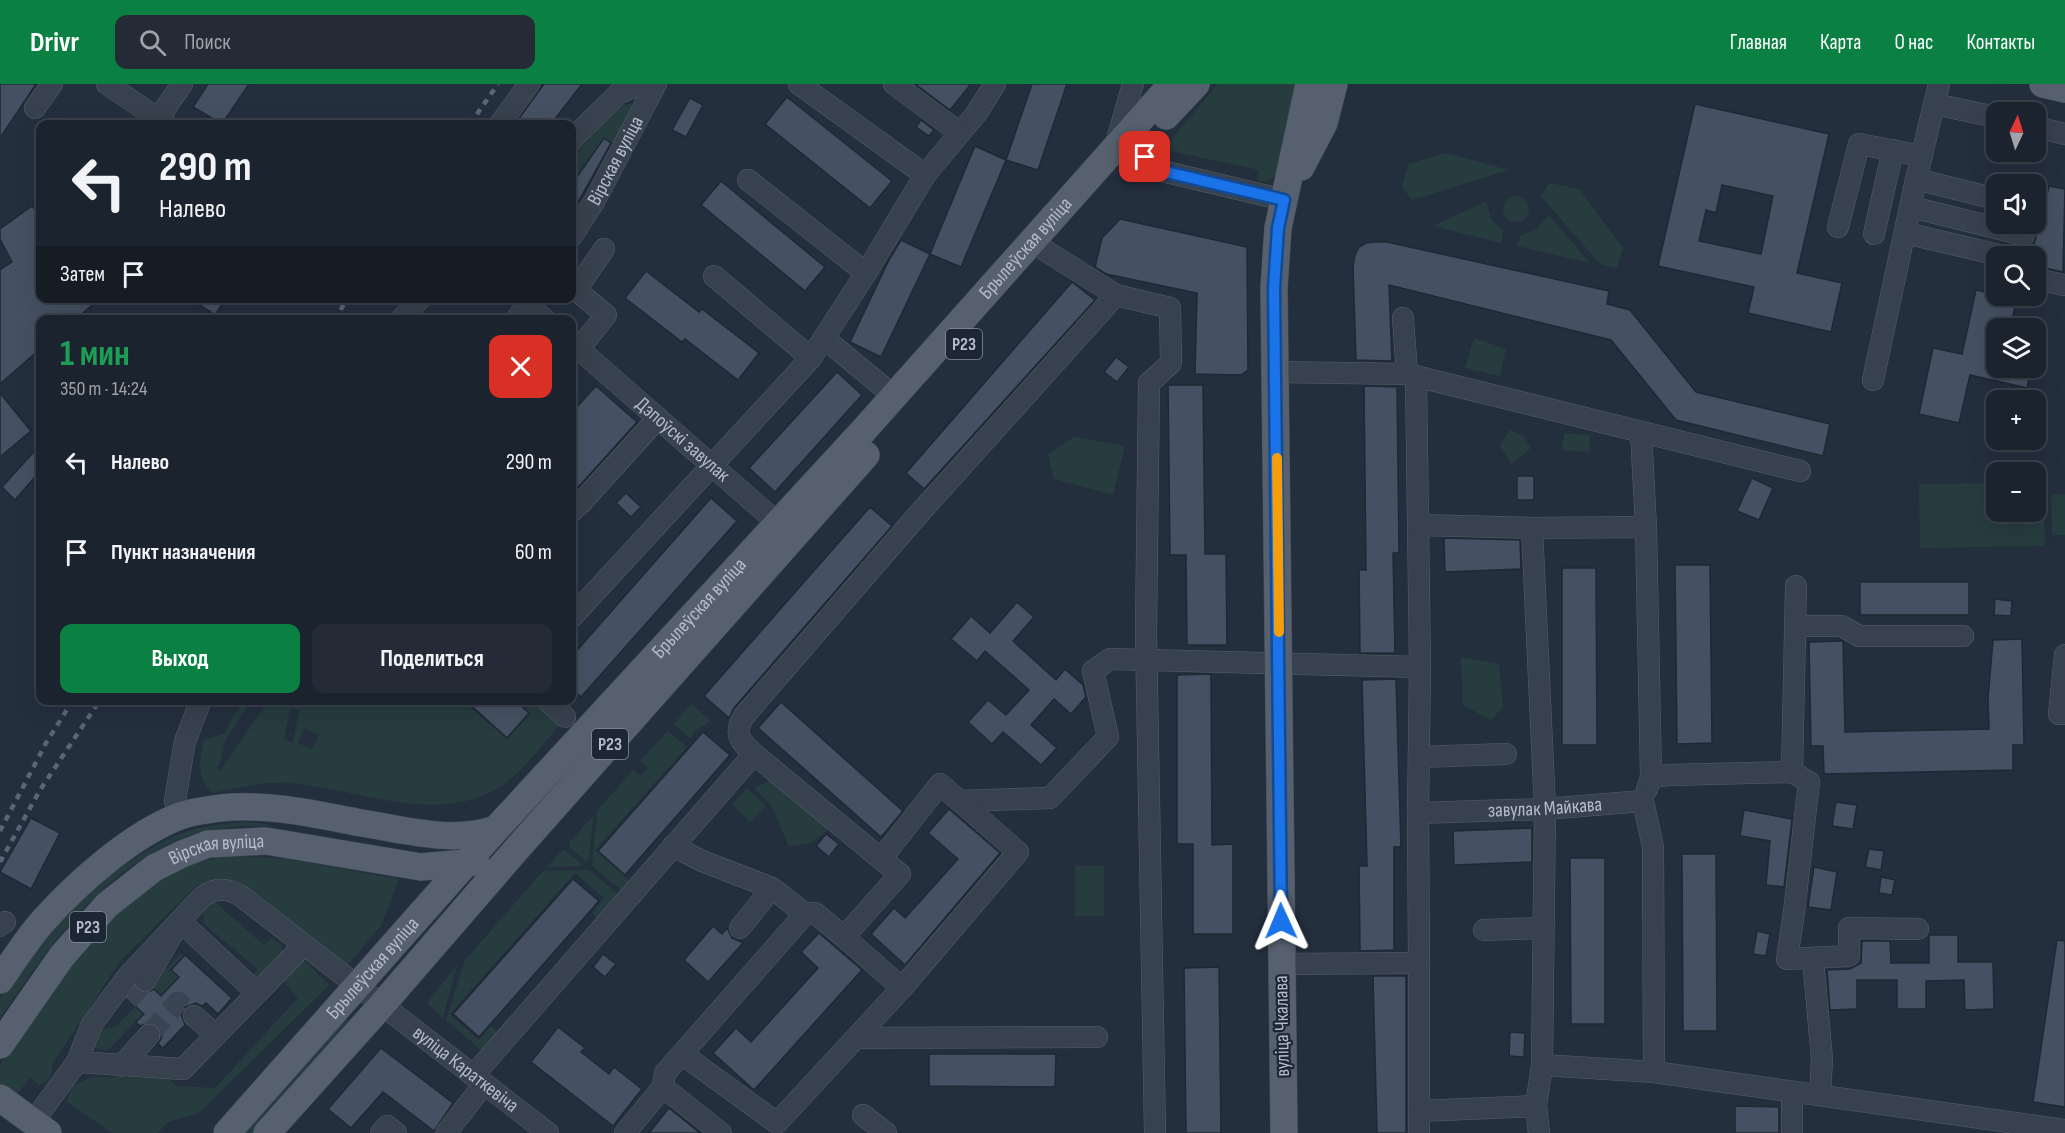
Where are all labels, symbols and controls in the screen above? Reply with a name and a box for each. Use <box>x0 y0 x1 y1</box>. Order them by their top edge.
search box <box>115 15 535 69</box>
text: Drivr <box>30 26 79 59</box>
icon: search <box>136 26 169 59</box>
text: Поиск <box>184 29 231 56</box>
text: Главная <box>1730 30 1787 55</box>
text: Карта <box>1820 30 1861 55</box>
text: О нас <box>1894 30 1933 55</box>
text: Контакты <box>1966 30 2035 55</box>
north arrow <box>1986 102 2046 162</box>
map controls <box>1986 102 2046 522</box>
street label: Вірская вуліца <box>582 112 649 209</box>
pin <box>1119 131 1170 182</box>
icon: arrive <box>1128 140 1161 173</box>
text: 290 m <box>159 142 252 193</box>
icon: left <box>60 144 138 222</box>
button: sound <box>1986 174 2046 234</box>
street label: Брылеўская вуліца <box>974 192 1077 304</box>
text: Налево <box>159 193 226 225</box>
button: search <box>1986 246 2046 306</box>
icon: arrive <box>117 258 150 291</box>
text: Затем <box>60 261 105 288</box>
button: layers <box>1986 318 2046 378</box>
road number: Р23 <box>946 329 982 359</box>
text: 1 мин <box>60 333 130 376</box>
button: close <box>489 335 552 398</box>
text: 350 m · 14:24 <box>60 377 147 401</box>
button: + <box>1986 390 2046 450</box>
street label: Дэпоўскі завулак <box>631 392 735 488</box>
icon: left <box>60 446 93 479</box>
text: Налево <box>111 449 169 476</box>
text: 290 m <box>506 449 552 476</box>
button: − <box>1986 462 2046 522</box>
icon: arrive <box>60 536 93 569</box>
text: Пункт назначения <box>111 539 255 566</box>
text: 60 m <box>515 539 552 566</box>
street label: Брылеўская вуліца <box>647 553 752 664</box>
button: Выход <box>60 624 300 693</box>
button: Поделиться <box>312 624 552 693</box>
road number: Р23 <box>592 729 628 759</box>
street label: завулак Майкава <box>1487 792 1603 823</box>
street label: Вірская вуліца <box>165 829 265 871</box>
position arrow <box>1249 889 1313 953</box>
road number: Р23 <box>70 912 106 942</box>
street label: Брылеўская вуліца <box>321 912 424 1024</box>
street label: вуліца Чкалава <box>1269 975 1295 1077</box>
street label: вуліца Караткевіча <box>408 1021 523 1118</box>

